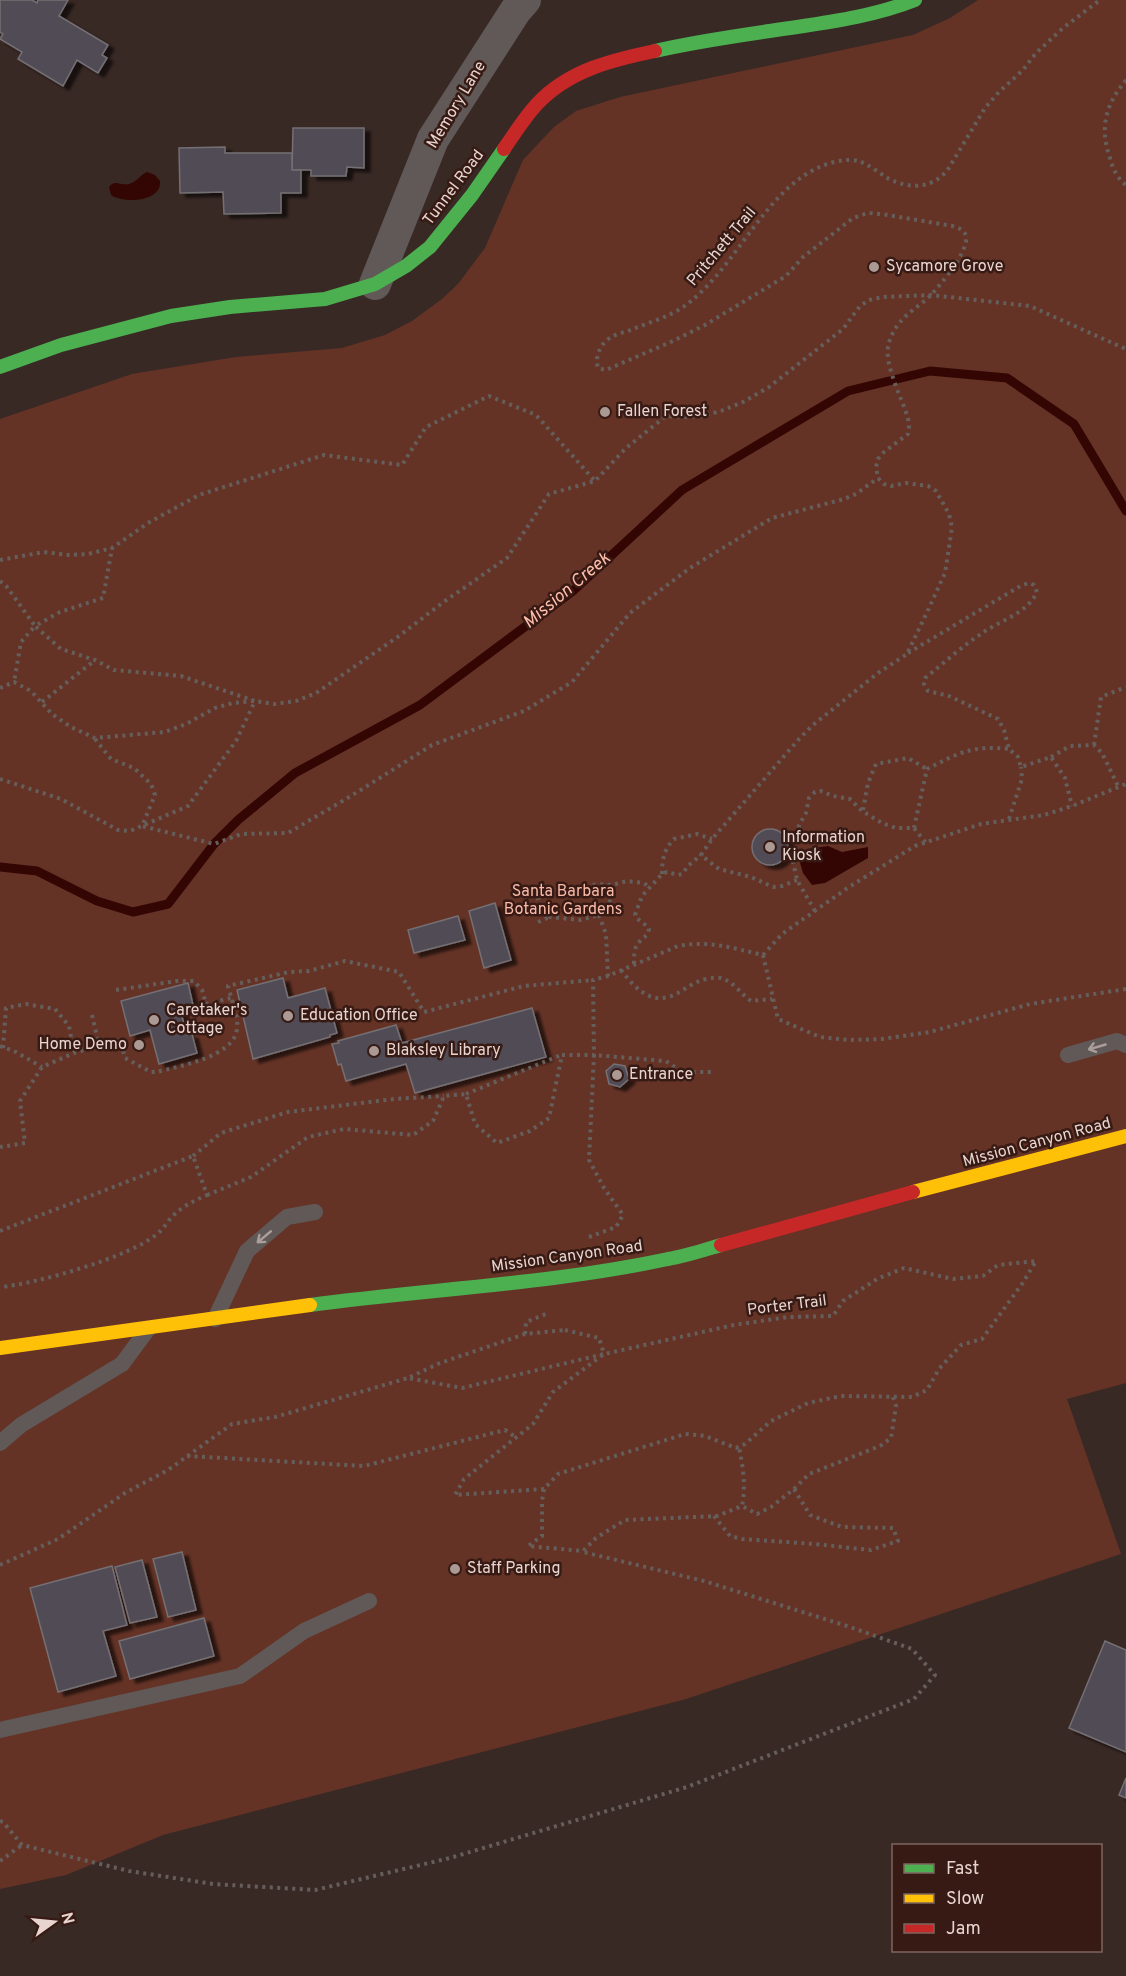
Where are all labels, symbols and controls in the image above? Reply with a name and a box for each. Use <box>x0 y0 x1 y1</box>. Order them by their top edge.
street label: Memory Lane <box>423 58 491 152</box>
street label: Tunnel Road <box>419 146 489 230</box>
street label: Pritchett Trail <box>683 203 761 291</box>
place label: Sycamore Grove <box>886 257 1003 277</box>
marker: Sycamore Grove <box>867 260 881 274</box>
place label: Fallen Forest <box>617 402 707 422</box>
marker: Fallen Forest <box>598 405 612 419</box>
water label: Mission Creek <box>518 547 616 634</box>
place label: Information Kiosk <box>782 828 865 866</box>
marker: Information Kiosk <box>763 840 777 854</box>
park label: Santa Barbara Botanic Gardens <box>504 882 622 920</box>
place label: Caretaker's Cottage <box>166 1001 248 1039</box>
place label: Education Office <box>300 1006 418 1026</box>
marker: Education Office <box>281 1009 295 1023</box>
marker: Caretaker's Cottage <box>147 1013 161 1027</box>
place label: Home Demo <box>39 1035 127 1055</box>
marker: Home Demo <box>132 1038 146 1052</box>
place label: Blaksley Library <box>386 1041 501 1061</box>
one-way arrow <box>1088 1042 1107 1053</box>
marker: Blaksley Library <box>367 1044 381 1058</box>
place label: Entrance <box>629 1065 693 1085</box>
marker: Entrance <box>610 1068 624 1082</box>
street label: Mission Canyon Road <box>961 1114 1113 1172</box>
one-way arrow <box>256 1230 272 1243</box>
street label: Mission Canyon Road <box>490 1236 644 1278</box>
street label: Porter Trail <box>746 1291 828 1321</box>
place label: Staff Parking <box>467 1559 561 1579</box>
marker: Staff Parking <box>448 1562 462 1576</box>
legend <box>892 1844 1102 1952</box>
text: Fast <box>946 1858 979 1881</box>
text: Slow <box>946 1888 984 1911</box>
north arrow <box>24 1892 84 1952</box>
text: N <box>55 1910 78 1927</box>
text: Jam <box>946 1918 981 1941</box>

